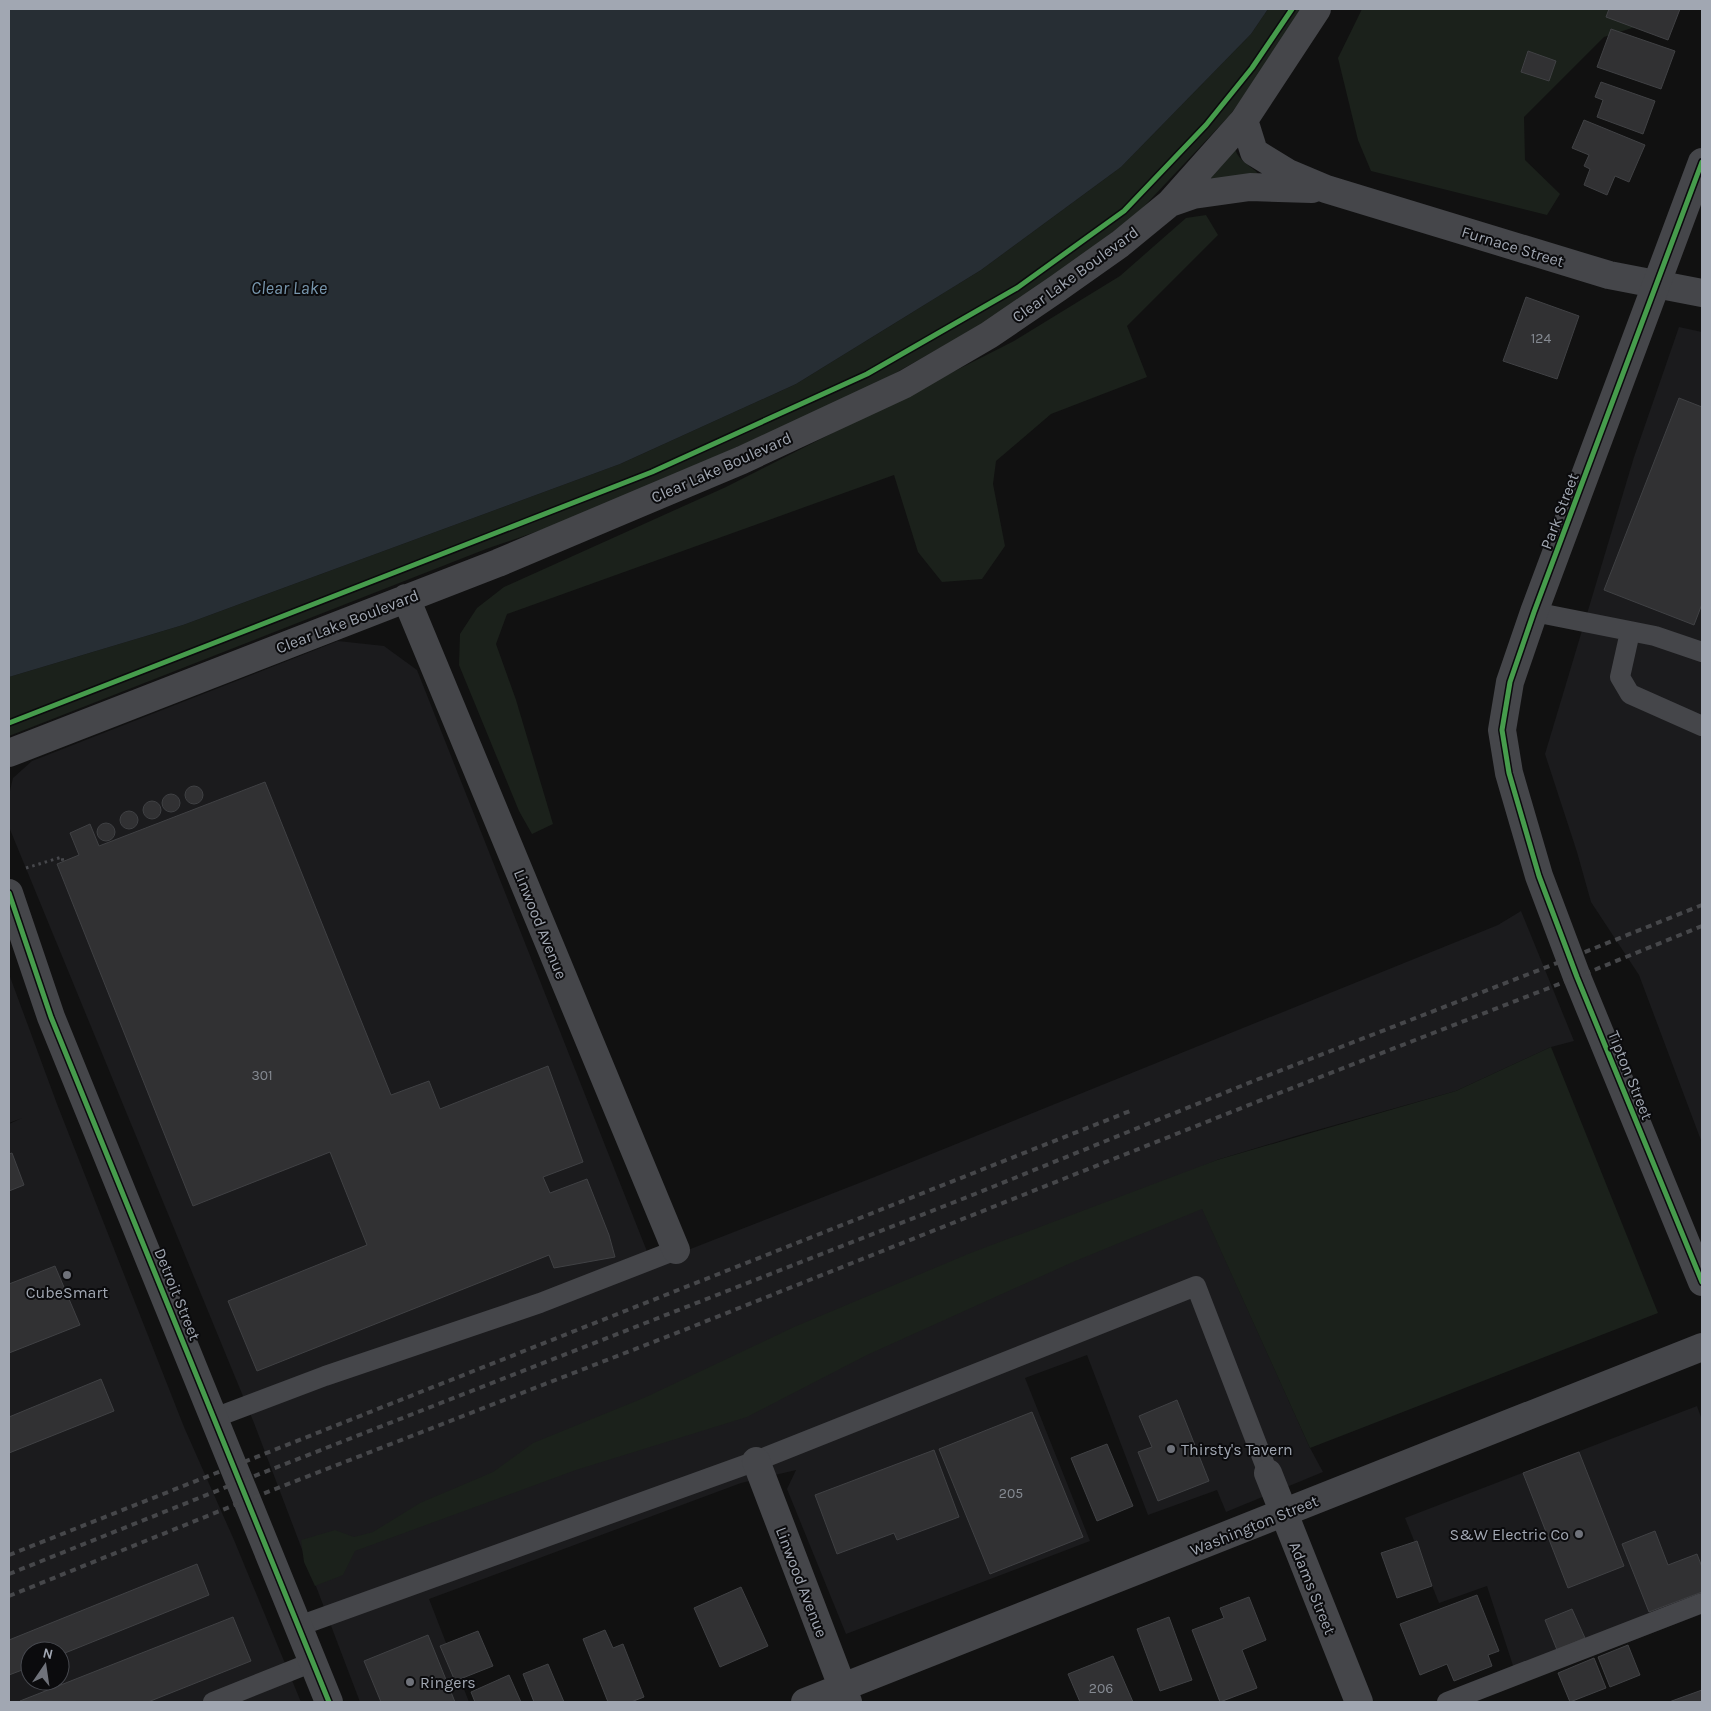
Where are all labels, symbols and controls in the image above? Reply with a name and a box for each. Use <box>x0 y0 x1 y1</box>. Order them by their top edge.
street label: Clear Lake Boulevard <box>1008 222 1142 327</box>
street label: Furnace Street <box>1459 222 1566 271</box>
water label: Clear Lake <box>251 277 327 299</box>
house number: 124 <box>1531 330 1551 347</box>
street label: Clear Lake Boulevard <box>648 428 794 507</box>
street label: Park Street <box>1536 470 1583 552</box>
street label: Clear Lake Boulevard <box>273 585 421 657</box>
street label: Linwood Avenue <box>510 866 571 982</box>
street label: Tipton Street <box>1604 1028 1657 1122</box>
house number: 301 <box>251 1067 273 1084</box>
street label: Detroit Street <box>150 1245 205 1343</box>
marker: CubeSmart <box>61 1269 73 1281</box>
place label: CubeSmart <box>26 1283 108 1302</box>
place label: Thirsty's Tavern <box>1181 1440 1293 1459</box>
marker: Thirsty's Tavern <box>1165 1443 1177 1455</box>
house number: 205 <box>999 1485 1023 1502</box>
street label: Washington Street <box>1187 1491 1321 1560</box>
street label: Linwood Avenue <box>772 1524 831 1640</box>
place label: S&W Electric Co <box>1449 1525 1569 1544</box>
marker: S&W Electric Co <box>1573 1528 1585 1540</box>
street label: Adams Street <box>1285 1539 1340 1637</box>
north arrow <box>20 1641 70 1691</box>
text: N <box>41 1644 55 1663</box>
place label: Ringers <box>420 1673 476 1692</box>
marker: Ringers <box>404 1676 416 1688</box>
house number: 206 <box>1089 1680 1113 1697</box>

